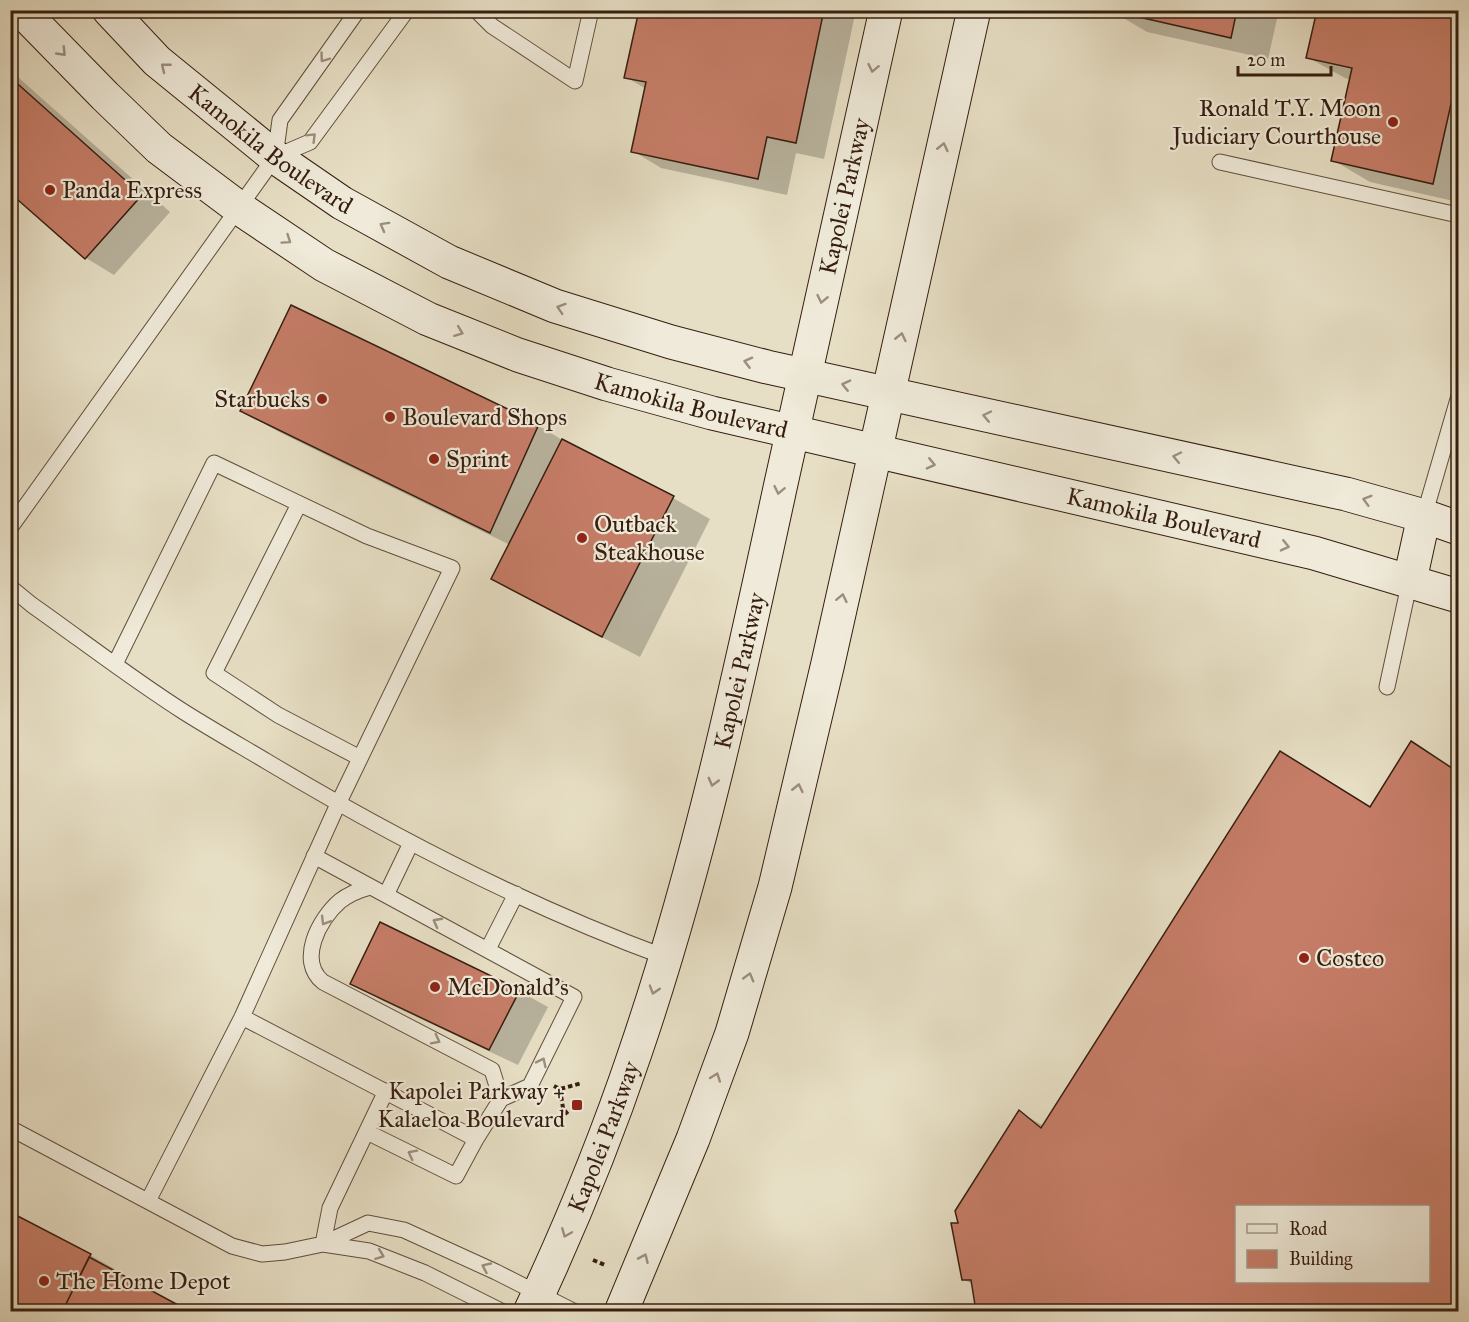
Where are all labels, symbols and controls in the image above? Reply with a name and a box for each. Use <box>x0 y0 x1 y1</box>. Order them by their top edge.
scale bar <box>1238 39 1331 77</box>
one-way arrow <box>54 45 65 56</box>
text: 20 m <box>1247 49 1285 71</box>
one-way arrow <box>320 52 331 63</box>
one-way arrow <box>868 62 881 72</box>
one-way arrow <box>161 63 172 74</box>
street label: Kamokila Boulevard <box>182 77 358 221</box>
place label: Ronald T.Y. Moon Judiciary Courthouse <box>1169 93 1381 151</box>
street label: Kapolei Parkway <box>812 115 877 278</box>
marker: Ronald T.Y. Moon Judiciary Courthouse <box>1386 115 1400 129</box>
one-way arrow <box>305 133 316 144</box>
one-way arrow <box>936 142 949 152</box>
place label: Panda Express <box>62 175 202 205</box>
marker: Panda Express <box>43 183 57 197</box>
one-way arrow <box>380 222 390 233</box>
one-way arrow <box>281 233 292 244</box>
one-way arrow <box>816 294 829 304</box>
one-way arrow <box>556 302 567 315</box>
one-way arrow <box>453 324 464 337</box>
one-way arrow <box>893 332 906 342</box>
one-way arrow <box>743 357 754 369</box>
street label: Kamokila Boulevard <box>590 366 791 445</box>
one-way arrow <box>841 379 851 392</box>
place label: Starbucks <box>214 384 310 414</box>
marker: Starbucks <box>315 392 329 406</box>
place label: Boulevard Shops <box>402 402 567 432</box>
marker: Boulevard Shops <box>383 410 397 424</box>
one-way arrow <box>982 410 992 423</box>
place label: Sprint <box>446 444 509 474</box>
one-way arrow <box>1172 451 1182 464</box>
marker: Sprint <box>427 452 441 466</box>
one-way arrow <box>926 457 936 470</box>
street label: Kamokila Boulevard <box>1064 481 1264 555</box>
one-way arrow <box>773 485 786 495</box>
one-way arrow <box>1362 495 1373 507</box>
place label: Outback Steakhouse <box>594 509 705 567</box>
marker: Outback Steakhouse <box>575 531 589 545</box>
one-way arrow <box>1280 539 1290 552</box>
street label: Kapolei Parkway <box>707 589 772 752</box>
one-way arrow <box>835 593 848 603</box>
one-way arrow <box>708 777 721 787</box>
one-way arrow <box>791 783 804 793</box>
one-way arrow <box>320 915 332 925</box>
one-way arrow <box>432 918 443 929</box>
place label: Costco <box>1316 943 1384 973</box>
marker: Costco <box>1297 951 1311 965</box>
place label: McDonald's <box>447 972 569 1002</box>
one-way arrow <box>742 972 754 983</box>
marker: McDonald's <box>428 980 442 994</box>
one-way arrow <box>649 984 662 995</box>
one-way arrow <box>429 1033 440 1044</box>
street label: Kapolei Parkway <box>561 1057 646 1217</box>
one-way arrow <box>535 1058 546 1068</box>
one-way arrow <box>709 1072 722 1083</box>
place label: Kapolei Parkway + Kalaeloa Boulevard <box>377 1076 565 1134</box>
marker: Kapolei Parkway + Kalaeloa Boulevard <box>570 1098 584 1112</box>
one-way arrow <box>407 1150 418 1162</box>
legend <box>1235 1205 1430 1283</box>
text: Road <box>1289 1218 1327 1240</box>
one-way arrow <box>561 1226 573 1237</box>
one-way arrow <box>374 1248 385 1261</box>
text: Building <box>1289 1248 1353 1271</box>
one-way arrow <box>637 1253 649 1264</box>
one-way arrow <box>482 1263 493 1275</box>
place label: The Home Depot <box>56 1266 231 1296</box>
marker: The Home Depot <box>37 1274 51 1288</box>

